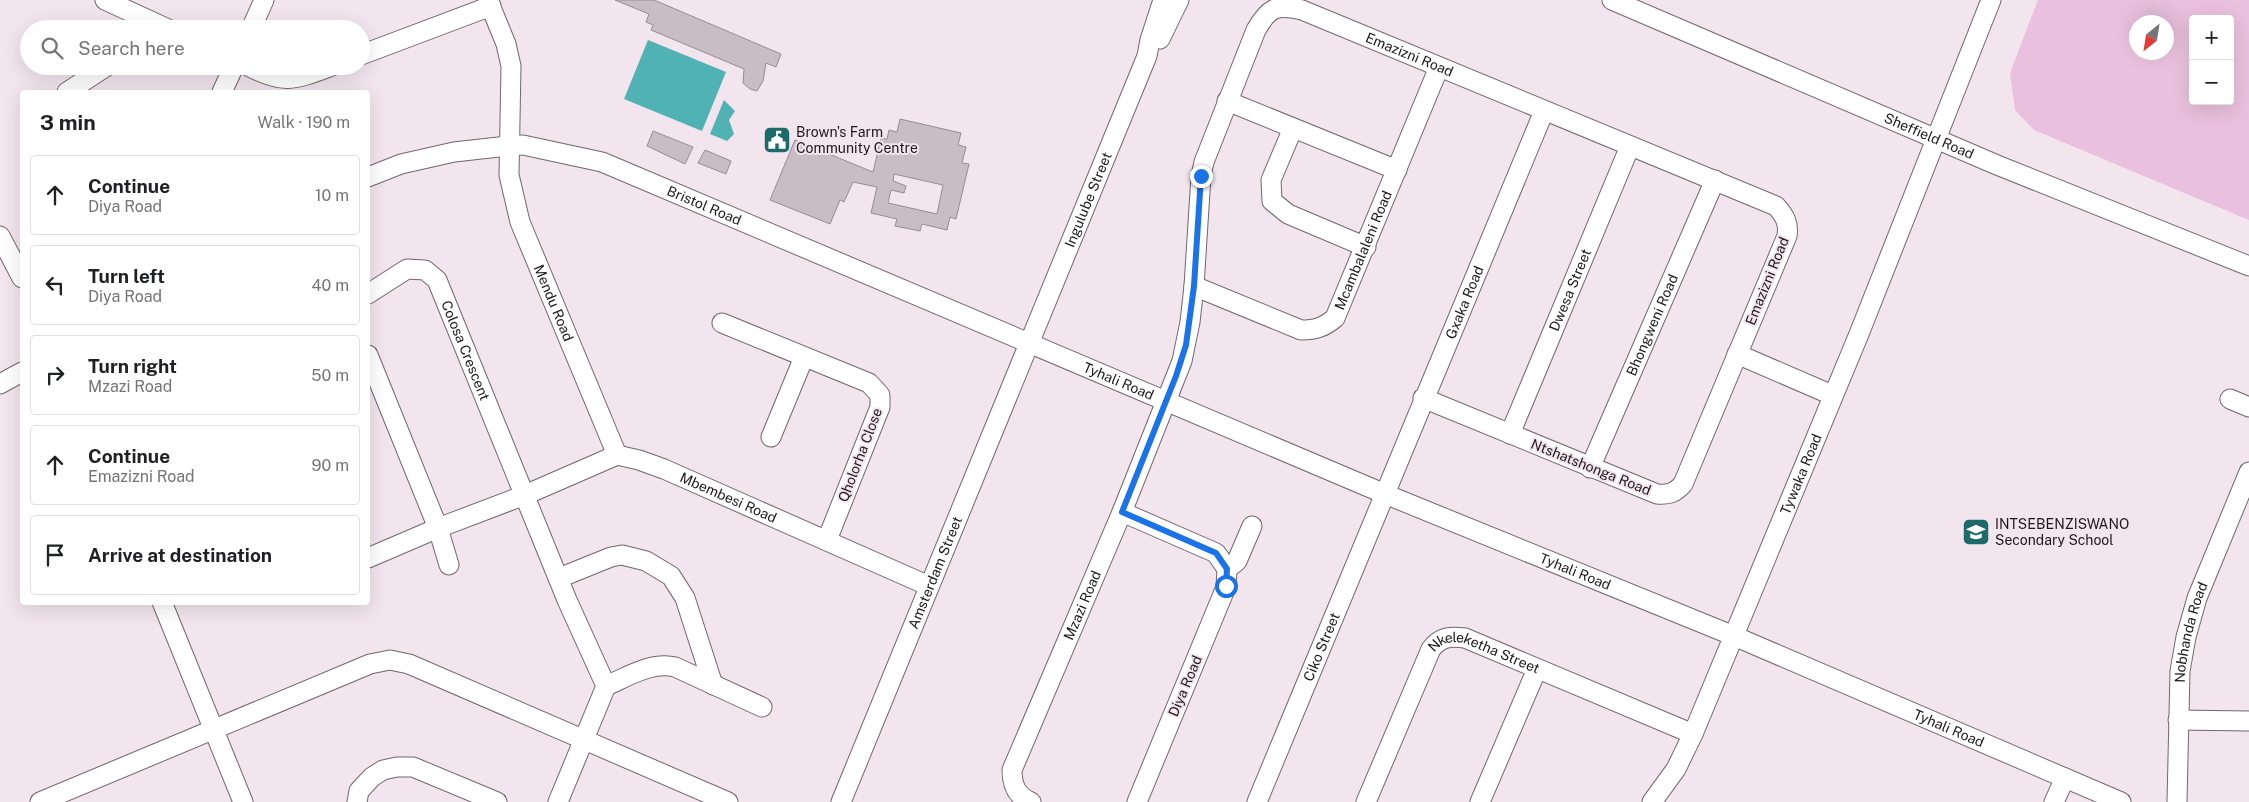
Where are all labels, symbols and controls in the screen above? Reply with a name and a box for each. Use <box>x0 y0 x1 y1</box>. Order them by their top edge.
north arrow <box>2129 15 2174 60</box>
map controls <box>2189 15 2234 105</box>
button: + <box>2189 15 2234 60</box>
search box <box>20 20 370 75</box>
street label: Emazizni Road <box>1363 29 1456 80</box>
icon: search <box>38 34 66 62</box>
text: Search here <box>78 37 185 59</box>
button: − <box>2189 60 2234 105</box>
text: 3 min <box>40 110 96 135</box>
street label: Sheffield Road <box>1882 110 1976 162</box>
text: Walk · 190 m <box>258 113 350 132</box>
place label: Brown's Farm Community Centre <box>796 124 918 156</box>
public building icon: Brown's Farm Community Centre <box>762 125 792 155</box>
street label: Ingulube Street <box>1061 150 1115 250</box>
route end <box>1190 165 1213 188</box>
text: Continue <box>88 175 170 197</box>
icon: ahead <box>41 181 69 209</box>
street label: Bristol Road <box>665 182 744 228</box>
text: 10 m <box>315 186 349 205</box>
street label: Mcambalaleni Road <box>1331 188 1395 312</box>
text: Diya Road <box>88 197 162 216</box>
street label: Emazizni Road <box>1742 235 1792 327</box>
street label: Dwesa Street <box>1546 246 1594 334</box>
street label: Mendu Road <box>531 262 577 344</box>
street label: Gxaka Road <box>1442 263 1487 341</box>
text: Turn left <box>88 265 165 287</box>
icon: left <box>41 271 69 299</box>
street label: Bhongweni Road <box>1623 272 1681 378</box>
text: 40 m <box>311 276 349 295</box>
text: Diya Road <box>88 287 162 306</box>
street label: Colosa Crescent <box>438 298 493 403</box>
text: Turn right <box>88 355 177 377</box>
street label: Tyhali Road <box>1081 359 1156 403</box>
icon: right <box>41 361 69 389</box>
text: 50 m <box>311 366 349 385</box>
text: Mzazi Road <box>88 377 172 396</box>
street label: Qholorha Close <box>835 406 885 504</box>
street label: Tywaka Road <box>1777 431 1825 517</box>
street label: Ntshatshonga Road <box>1529 436 1653 498</box>
text: Continue <box>88 445 170 467</box>
icon: ahead <box>41 451 69 479</box>
text: 90 m <box>312 456 349 475</box>
text: Emazizni Road <box>88 467 195 486</box>
street label: Mbembesi Road <box>677 469 779 526</box>
street label: Amsterdam Street <box>905 514 965 631</box>
place label: INTSEBENZISWANO Secondary School <box>1995 516 2129 548</box>
school or university icon: INTSEBENZISWANO Secondary School <box>1961 517 1991 547</box>
icon: arrive <box>41 541 69 569</box>
text: Arrive at destination <box>88 544 272 566</box>
street label: Tyhali Road <box>1538 550 1613 593</box>
street label: Mzazi Road <box>1060 568 1104 642</box>
route start <box>1215 575 1238 598</box>
street label: Nobhanda Road <box>2172 580 2211 683</box>
street label: Ciko Street <box>1300 610 1343 684</box>
street label: Nkeleketha Street <box>1425 629 1542 676</box>
street label: Diya Road <box>1165 653 1205 719</box>
street label: Tyhali Road <box>1911 706 1987 750</box>

